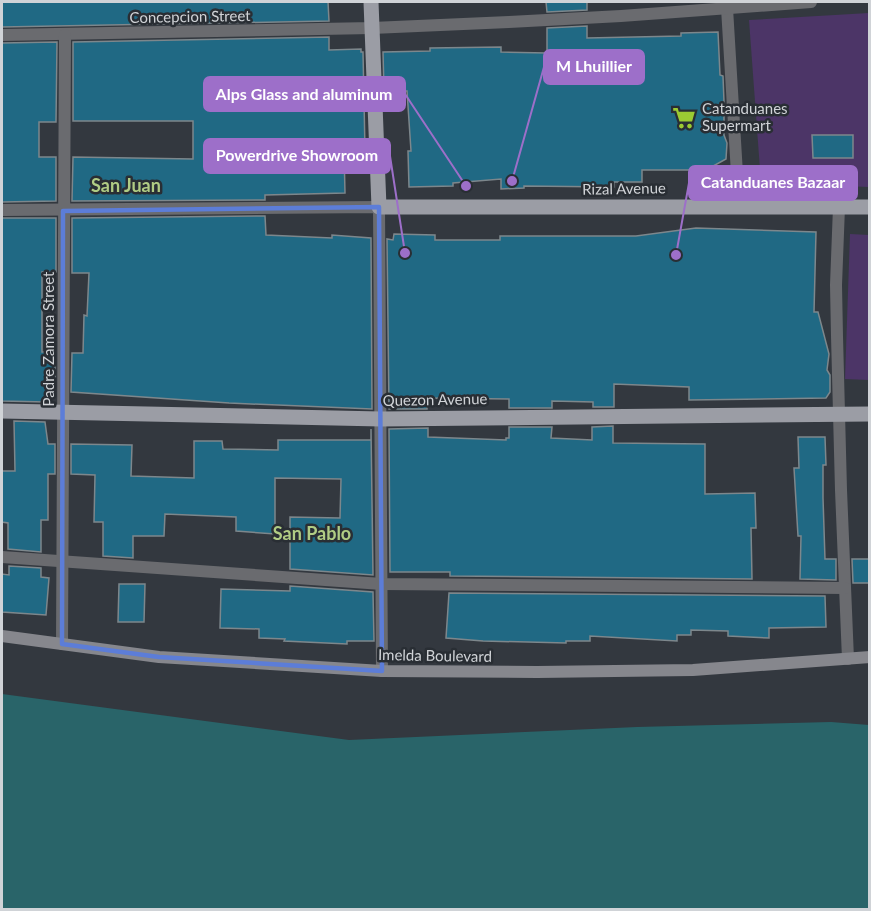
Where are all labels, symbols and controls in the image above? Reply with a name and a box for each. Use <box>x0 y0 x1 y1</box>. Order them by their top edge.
street label: Concepcion Street <box>129 6 251 26</box>
callout: M Lhuillier <box>544 50 644 84</box>
text: M Lhuillier <box>556 56 632 75</box>
callout: Alps Glass and aluminum <box>204 77 405 111</box>
text: Alps Glass and aluminum <box>215 84 392 103</box>
place label: Catanduanes Supermart <box>702 99 788 134</box>
supermarket icon: Catanduanes Supermart <box>671 105 697 131</box>
callout: Powerdrive Showroom <box>204 139 390 173</box>
text: Powerdrive Showroom <box>216 145 378 164</box>
callout: Catanduanes Bazaar <box>689 166 857 200</box>
text: Catanduanes Bazaar <box>701 172 845 191</box>
district label: San Juan <box>91 174 161 196</box>
street label: Rizal Avenue <box>582 178 666 198</box>
street label: Padre Zamora Street <box>39 271 57 406</box>
street label: Quezon Avenue <box>382 389 488 409</box>
district label: San Pablo <box>273 522 351 544</box>
street label: Imelda Boulevard <box>378 645 492 665</box>

